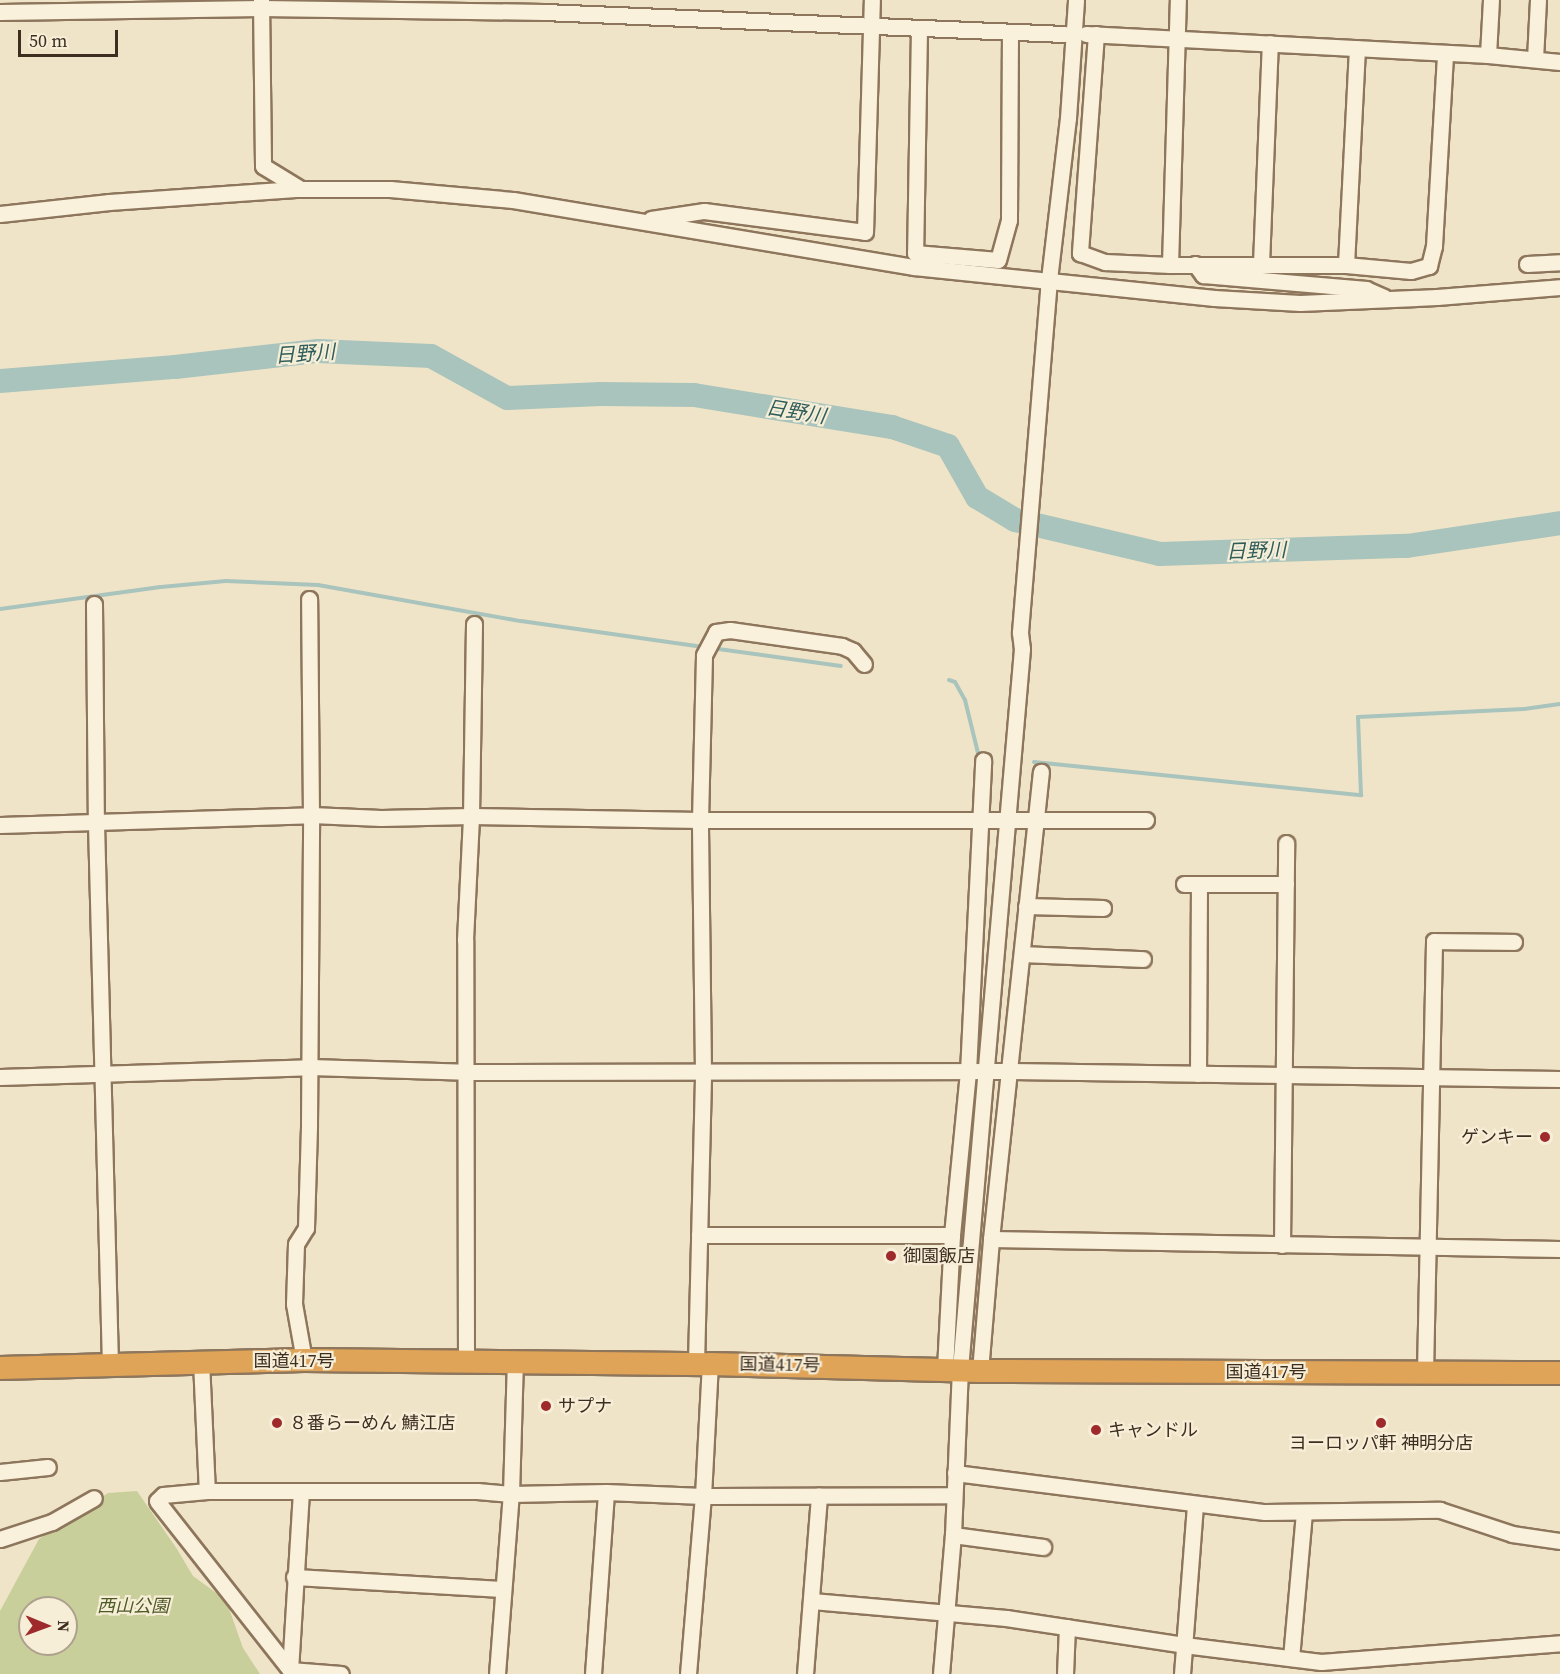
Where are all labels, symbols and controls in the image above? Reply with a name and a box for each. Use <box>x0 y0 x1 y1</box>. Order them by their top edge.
scale bar <box>21 18 122 56</box>
text: 50 m <box>29 28 67 53</box>
water label: 日野川 <box>274 340 336 368</box>
water label: 日野川 <box>764 395 828 429</box>
water label: 日野川 <box>1226 538 1286 564</box>
place label: ゲンキー <box>1461 1126 1533 1148</box>
marker: ゲンキー <box>1538 1130 1552 1144</box>
place label: 御園飯店 <box>903 1245 975 1267</box>
marker: 御園飯店 <box>884 1249 898 1263</box>
street label: 国道417号 <box>254 1350 334 1372</box>
street label: 国道417号 <box>739 1353 821 1377</box>
street label: 国道417号 <box>1226 1361 1306 1383</box>
place label: サプナ <box>558 1395 612 1417</box>
marker: サプナ <box>539 1399 553 1413</box>
place label: ８番らーめん 鯖江店 <box>289 1412 455 1434</box>
marker: ８番らーめん 鯖江店 <box>270 1416 284 1430</box>
marker: ヨーロッパ軒 神明分店 <box>1374 1416 1388 1430</box>
place label: キャンドル <box>1108 1419 1198 1441</box>
marker: キャンドル <box>1089 1423 1103 1437</box>
place label: ヨーロッパ軒 神明分店 <box>1289 1432 1473 1454</box>
park label: 西山公園 <box>97 1595 169 1617</box>
north arrow <box>18 1596 78 1656</box>
text: N <box>53 1620 75 1632</box>

